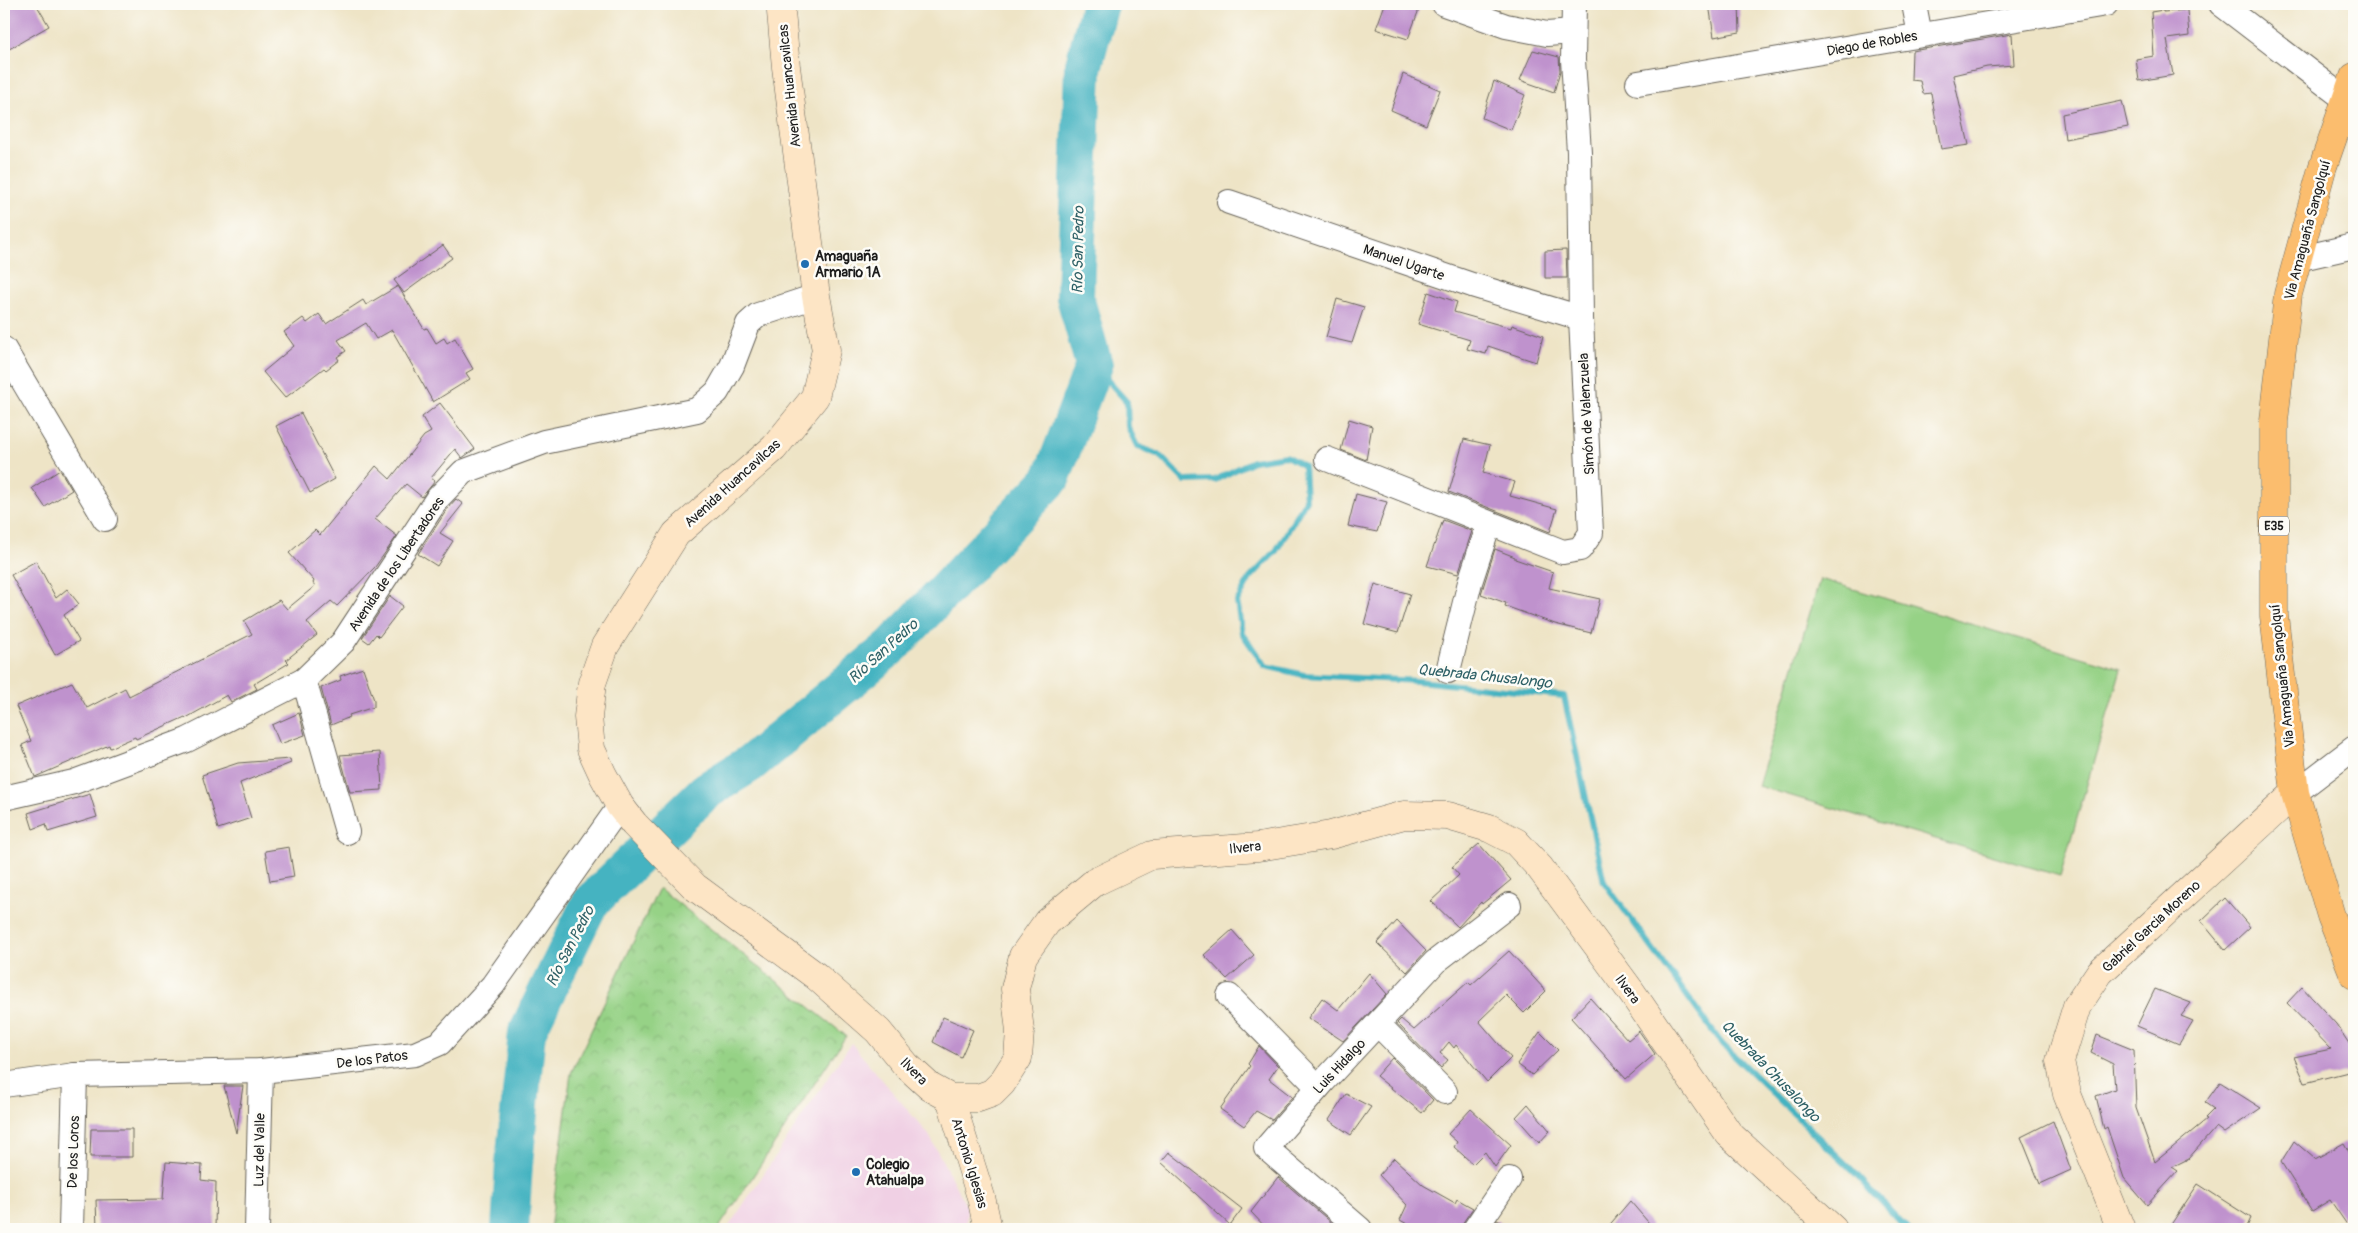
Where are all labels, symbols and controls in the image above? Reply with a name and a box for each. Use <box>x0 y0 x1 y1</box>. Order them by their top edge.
street label: Avenida Huancavilcas <box>775 23 804 148</box>
street label: Diego de Robles <box>1825 27 1919 60</box>
street label: Via Amaguaña Sangolquí <box>2281 158 2334 302</box>
water label: Río San Pedro <box>1068 205 1089 294</box>
street label: Manuel Ugarte <box>1361 241 1447 284</box>
place label: Amaguaña Armario 1A <box>815 248 881 281</box>
marker: Amaguaña Armario 1A <box>799 258 811 270</box>
street label: Simón de Valenzuela <box>1575 353 1598 475</box>
street label: Avenida Huancavilcas <box>681 435 784 531</box>
street label: Avenida de los Libertadores <box>345 493 448 635</box>
road number: E35 <box>2259 516 2289 536</box>
street label: Via Amaguaña Sangolquí <box>2267 603 2298 748</box>
water label: Río San Pedro <box>845 614 923 688</box>
water label: Quebrada Chusalongo <box>1417 660 1554 693</box>
street label: Ilvera <box>1228 837 1262 858</box>
street label: Gabriel Garcia Moreno <box>2099 876 2204 976</box>
water label: Río San Pedro <box>542 902 599 989</box>
street label: Ilvera <box>1611 971 1644 1007</box>
water label: Quebrada Chusalongo <box>1717 1016 1825 1127</box>
street label: Luis Hidalgo <box>1310 1035 1370 1097</box>
street label: De los Patos <box>336 1047 409 1072</box>
street label: Ilvera <box>896 1054 931 1089</box>
street label: Luz del Valle <box>250 1113 269 1187</box>
street label: De los Loros <box>64 1115 83 1189</box>
street label: Antonio Iglesias <box>948 1116 992 1211</box>
place label: Colegio Atahualpa <box>866 1156 924 1189</box>
marker: Colegio Atahualpa <box>850 1166 862 1178</box>

